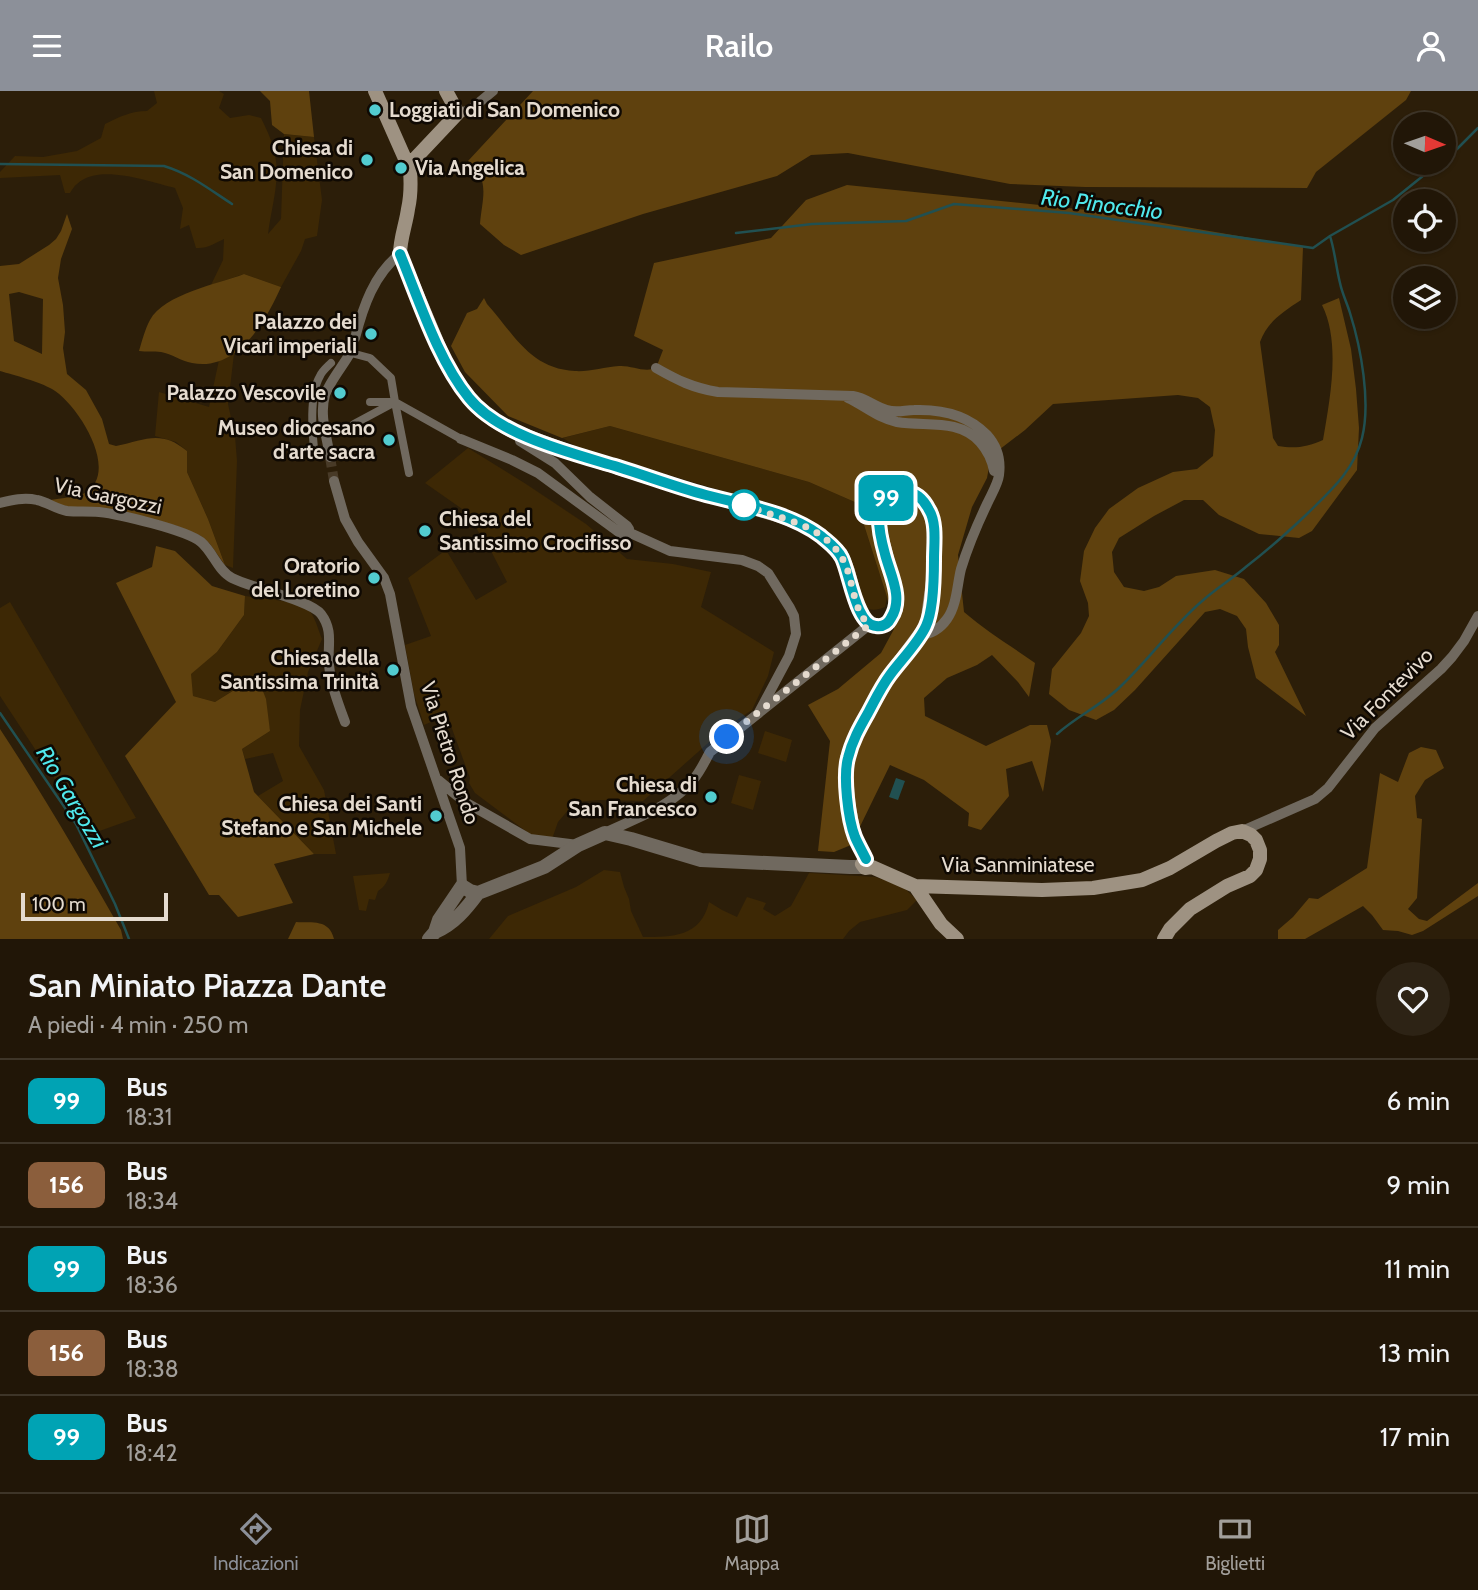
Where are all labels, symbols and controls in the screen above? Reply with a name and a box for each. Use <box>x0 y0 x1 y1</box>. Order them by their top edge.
text: Railo <box>705 26 773 65</box>
icon: menu <box>28 27 66 65</box>
icon: person <box>1412 27 1450 65</box>
place label: Loggiati di San Domenico <box>389 97 620 122</box>
marker: Loggiati di San Domenico <box>367 102 383 118</box>
north arrow <box>1393 112 1456 175</box>
map controls <box>1393 112 1456 329</box>
place label: Chiesa di San Domenico <box>220 135 353 184</box>
marker: Chiesa di San Domenico <box>359 152 375 168</box>
place label: Via Angelica <box>415 155 525 180</box>
marker: Via Angelica <box>393 160 409 176</box>
water label: Rio Pinocchio <box>1039 183 1165 225</box>
button: locate <box>1393 189 1456 252</box>
button: layers <box>1393 266 1456 329</box>
place label: Palazzo dei Vicari imperiali <box>223 309 357 358</box>
marker: Palazzo dei Vicari imperiali <box>363 326 379 342</box>
place label: Palazzo Vescovile <box>166 380 326 405</box>
marker: Palazzo Vescovile <box>332 385 348 401</box>
place label: Museo diocesano d'arte sacra <box>218 415 376 464</box>
marker: Museo diocesano d'arte sacra <box>381 432 397 448</box>
street label: Via Gargozzi <box>52 472 164 519</box>
line badge: 99 <box>854 475 917 521</box>
text: 99 <box>873 483 899 512</box>
unlabelled marker <box>729 490 759 520</box>
place label: Chiesa del Santissimo Crocifisso <box>439 506 631 555</box>
marker: Chiesa del Santissimo Crocifisso <box>417 523 433 539</box>
place label: Oratorio del Loretino <box>251 553 360 602</box>
marker: Oratorio del Loretino <box>366 570 382 586</box>
street label: Via Fontevivo <box>1335 642 1438 745</box>
place label: Chiesa della Santissima Trinità <box>220 645 380 694</box>
marker: Chiesa della Santissima Trinità <box>385 662 401 678</box>
street label: Via Pietro Rondo <box>416 678 485 827</box>
your location <box>709 719 744 754</box>
water label: Rio Gargozzi <box>30 741 114 854</box>
place label: Chiesa di San Francesco <box>568 772 697 821</box>
marker: Chiesa di San Francesco <box>703 789 719 805</box>
place label: Chiesa dei Santi Stefano e San Michele <box>221 791 422 840</box>
marker: Chiesa dei Santi Stefano e San Michele <box>428 808 444 824</box>
street label: Via Sanminiatese <box>941 852 1095 877</box>
scale bar <box>21 890 168 922</box>
text: 100 m <box>32 893 86 916</box>
button: heart <box>1376 962 1450 1036</box>
text: San Miniato Piazza Dante <box>28 965 386 1005</box>
text: A piedi · 4 min · 250 m <box>28 1011 248 1039</box>
text: Bus <box>126 1071 167 1103</box>
text: 6 min <box>1387 1085 1450 1117</box>
text: 99 <box>53 1086 80 1115</box>
text: 18:31 <box>126 1103 172 1131</box>
text: Bus <box>126 1155 167 1187</box>
text: 9 min <box>1387 1169 1450 1201</box>
text: 156 <box>49 1170 84 1199</box>
text: 18:34 <box>126 1187 178 1215</box>
text: Bus <box>126 1239 167 1271</box>
text: 11 min <box>1384 1253 1450 1285</box>
text: 99 <box>53 1254 80 1283</box>
text: 18:36 <box>126 1271 178 1299</box>
text: Bus <box>126 1323 167 1355</box>
text: 13 min <box>1379 1337 1450 1369</box>
text: 156 <box>49 1338 84 1367</box>
text: 18:38 <box>126 1355 179 1383</box>
text: Bus <box>126 1407 167 1439</box>
text: 17 min <box>1380 1421 1450 1453</box>
text: 99 <box>53 1422 80 1451</box>
text: 18:42 <box>126 1439 178 1467</box>
tab: Indicazioni <box>213 1510 299 1575</box>
tab: Mappa <box>725 1510 779 1575</box>
tab: Biglietti <box>1205 1510 1265 1575</box>

